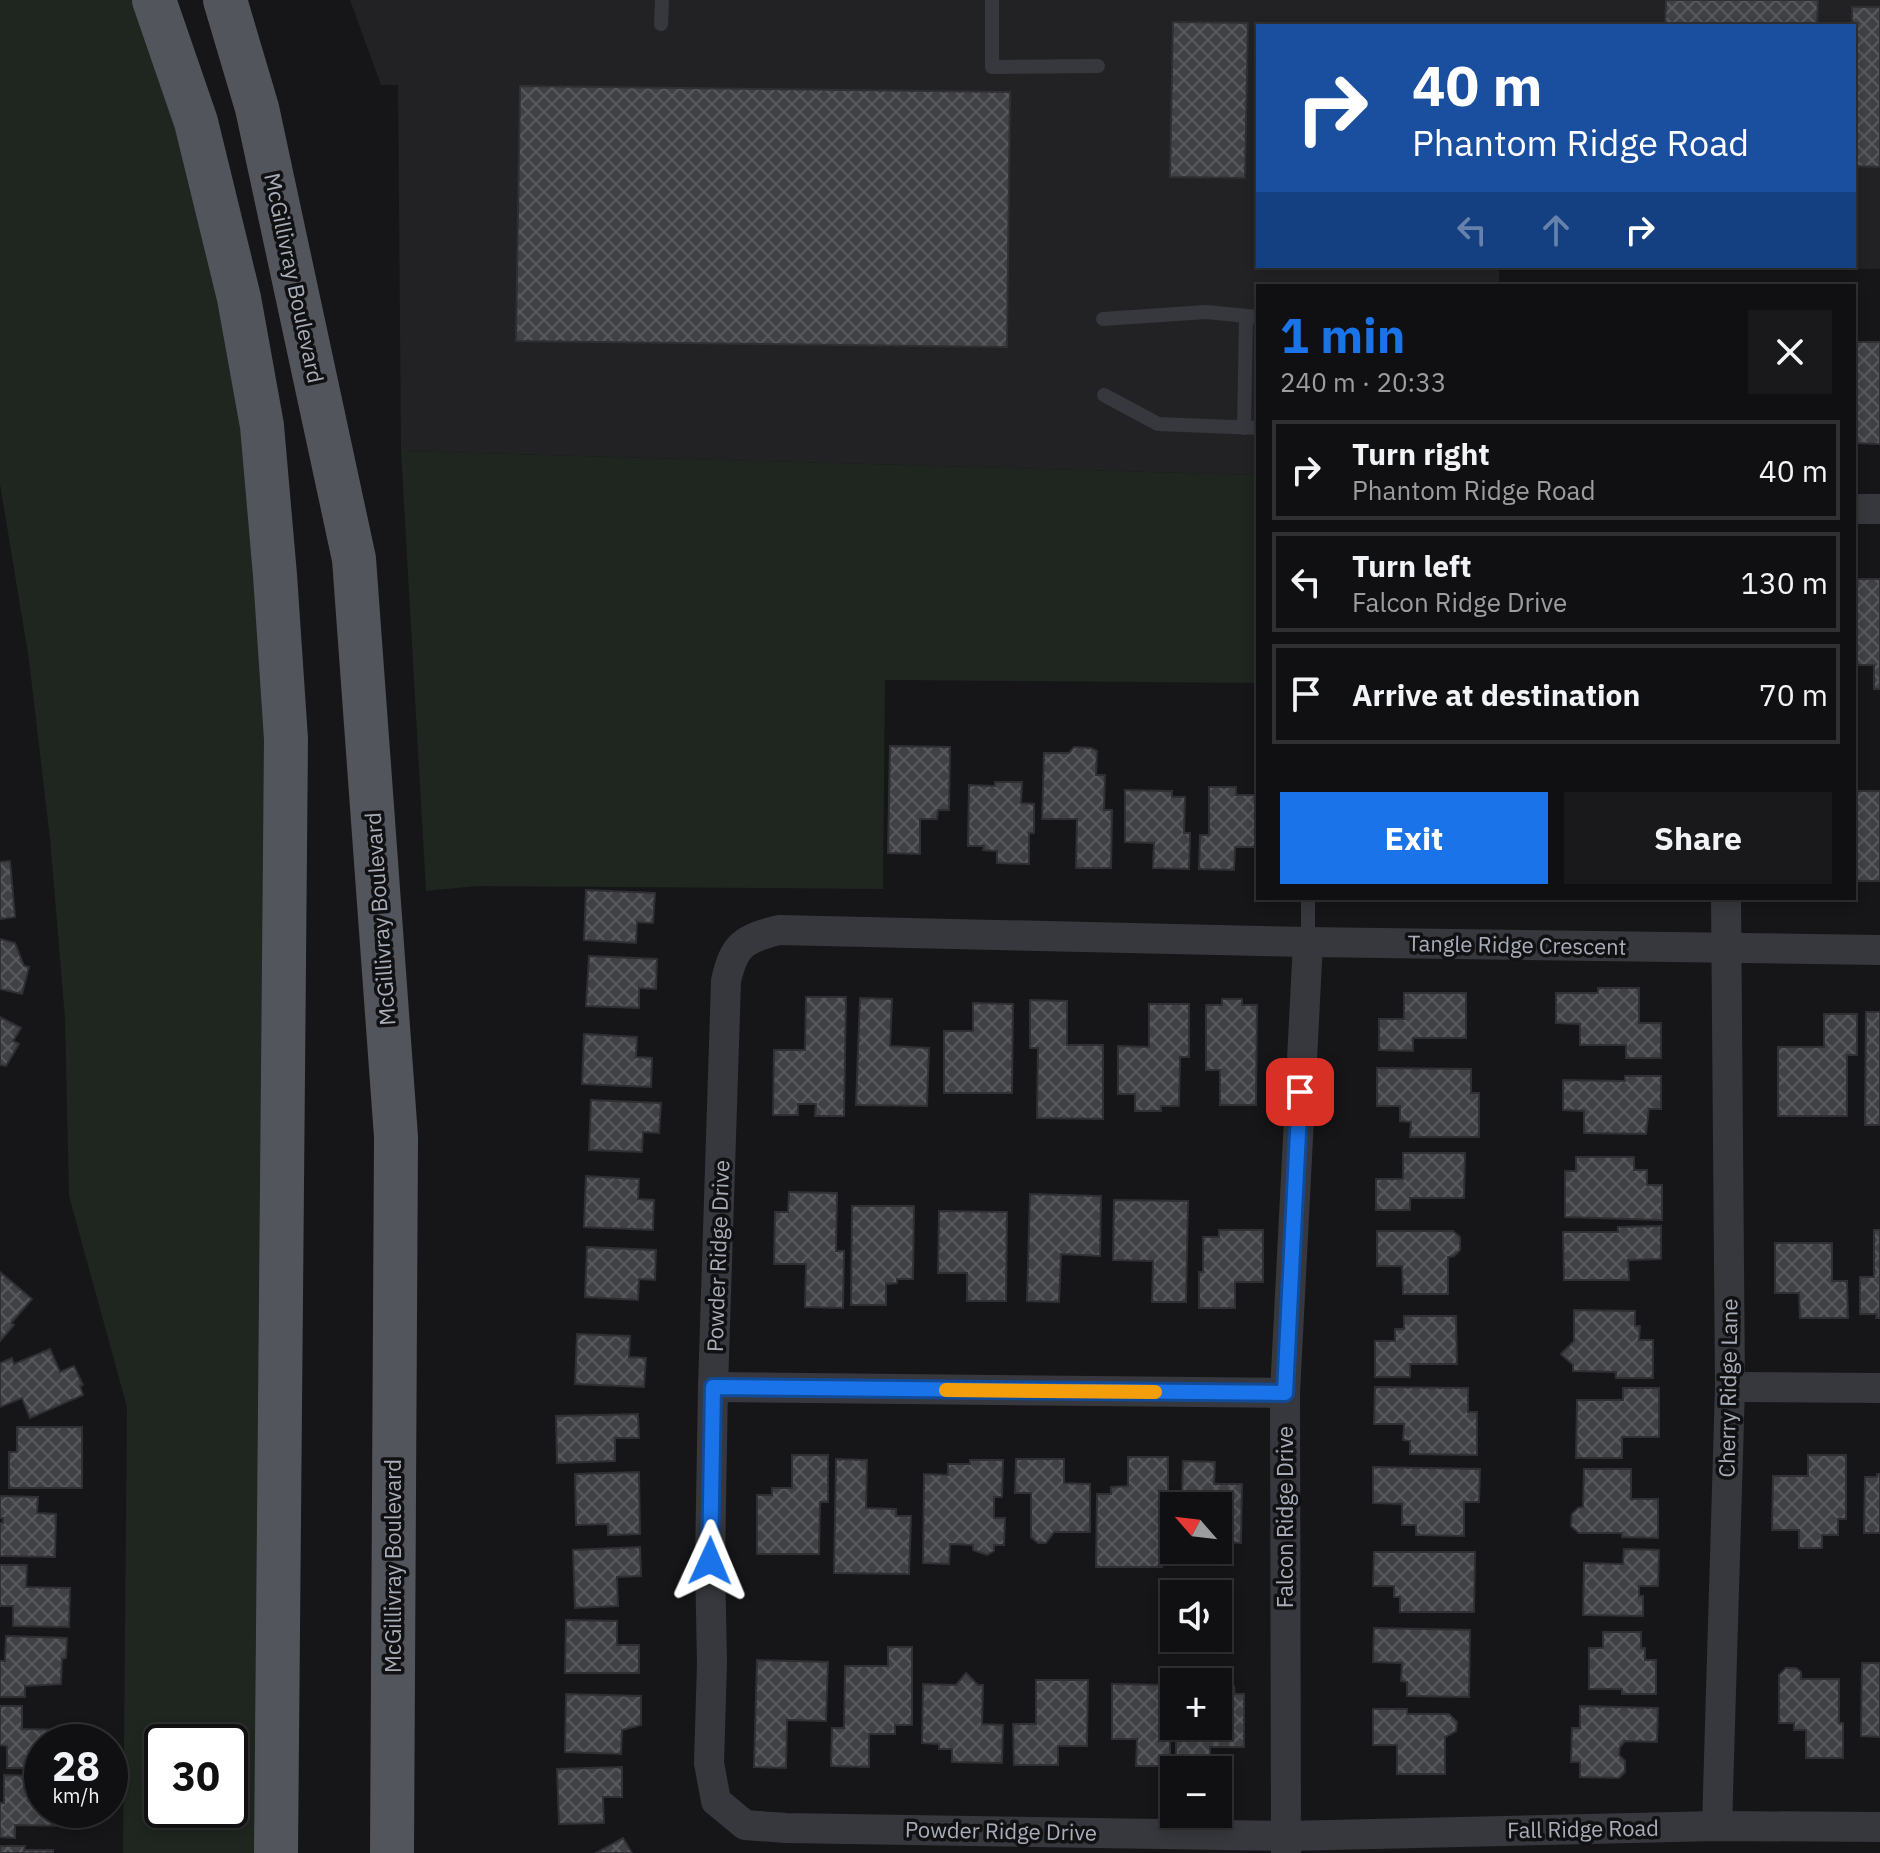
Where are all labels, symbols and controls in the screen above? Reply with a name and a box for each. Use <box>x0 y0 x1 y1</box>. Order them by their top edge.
text: 40 m <box>1412 49 1542 121</box>
icon: right <box>1280 56 1384 160</box>
text: Phantom Ridge Road <box>1412 119 1749 166</box>
street label: McGillivray Boulevard <box>258 170 331 385</box>
icon: left <box>1450 208 1494 252</box>
icon: ahead <box>1534 208 1578 252</box>
icon: right <box>1618 208 1662 252</box>
text: 1 min <box>1280 304 1405 366</box>
button: close <box>1748 310 1832 394</box>
text: 240 m · 20:33 <box>1280 365 1446 399</box>
text: Turn right <box>1352 434 1490 473</box>
icon: right <box>1284 448 1328 492</box>
text: 40 m <box>1759 451 1828 490</box>
text: Phantom Ridge Road <box>1352 473 1596 507</box>
text: Turn left <box>1352 546 1471 585</box>
icon: left <box>1284 560 1328 604</box>
text: 130 m <box>1741 563 1828 602</box>
text: Falcon Ridge Drive <box>1352 585 1567 619</box>
icon: arrive <box>1284 672 1328 716</box>
text: Arrive at destination <box>1352 675 1640 714</box>
text: 70 m <box>1759 675 1828 714</box>
button: Exit <box>1280 792 1548 884</box>
button: Share <box>1564 792 1832 884</box>
street label: McGillivray Boulevard <box>358 811 401 1027</box>
street label: Tangle Ridge Crescent <box>1407 928 1627 961</box>
pin <box>1266 1058 1334 1126</box>
icon: arrive <box>1278 1070 1322 1114</box>
street label: Powder Ridge Drive <box>700 1159 735 1353</box>
street label: Cherry Ridge Lane <box>1711 1298 1744 1478</box>
street label: Falcon Ridge Drive <box>1270 1426 1299 1608</box>
street label: McGillivray Boulevard <box>378 1459 407 1673</box>
north arrow <box>1160 1492 1232 1564</box>
map controls <box>1160 1492 1232 1828</box>
position arrow <box>668 1519 752 1603</box>
button: sound <box>1160 1580 1232 1652</box>
button: + <box>1160 1668 1232 1740</box>
speed limit sign: 30 <box>144 1724 248 1828</box>
text: 28 <box>52 1740 100 1792</box>
button: − <box>1160 1756 1232 1828</box>
text: km/h <box>52 1782 100 1809</box>
street label: Fall Ridge Road <box>1507 1813 1659 1844</box>
street label: Powder Ridge Drive <box>905 1814 1097 1847</box>

